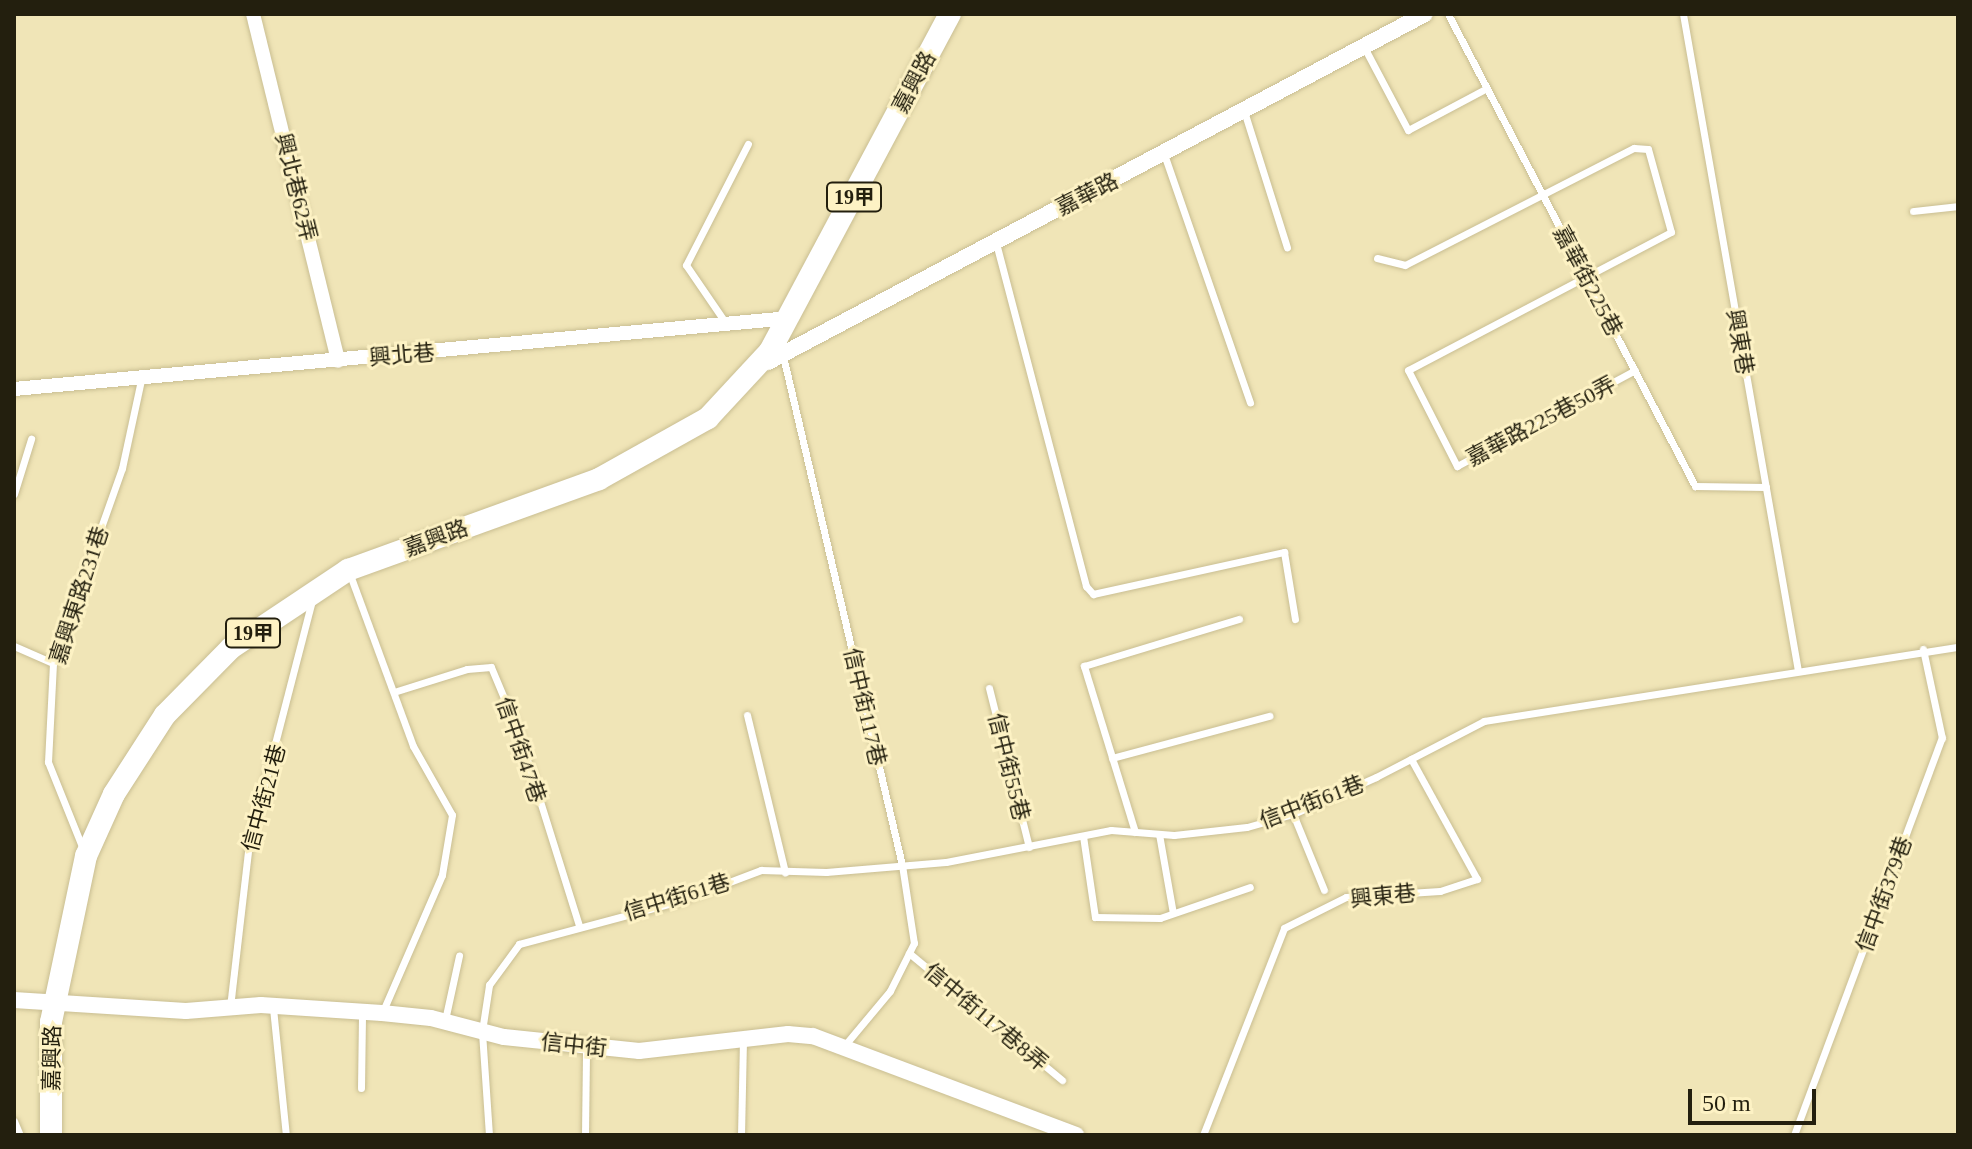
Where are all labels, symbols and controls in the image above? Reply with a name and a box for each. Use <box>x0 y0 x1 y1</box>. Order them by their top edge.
street label: 嘉興路 <box>887 47 941 117</box>
street label: 興北巷62弄 <box>270 130 322 244</box>
street label: 嘉華路 <box>1052 167 1122 221</box>
road number: 19甲 <box>826 181 882 213</box>
street label: 嘉華街225巷 <box>1548 221 1628 341</box>
street label: 興東巷 <box>1721 307 1759 377</box>
street label: 興北巷 <box>368 339 436 371</box>
street label: 嘉華路225巷50弄 <box>1462 371 1620 471</box>
street label: 嘉興路 <box>400 514 472 562</box>
street label: 嘉興東路231巷 <box>44 523 114 667</box>
road number: 19甲 <box>225 617 281 649</box>
street label: 信中街117巷 <box>839 645 891 769</box>
street label: 信中街47巷 <box>491 694 551 806</box>
street label: 信中街55巷 <box>983 710 1035 824</box>
street label: 信中街21巷 <box>237 741 291 855</box>
street label: 信中街61巷 <box>1256 770 1368 834</box>
street label: 信中街379巷 <box>1851 833 1917 955</box>
street label: 信中街61巷 <box>621 868 733 926</box>
street label: 興東巷 <box>1349 879 1417 913</box>
street label: 信中街117巷8弄 <box>919 958 1053 1076</box>
street label: 嘉興路 <box>38 1025 66 1091</box>
street label: 信中街 <box>540 1028 608 1062</box>
scale bar <box>1692 1073 1820 1123</box>
text: 50 m <box>1702 1090 1751 1116</box>

